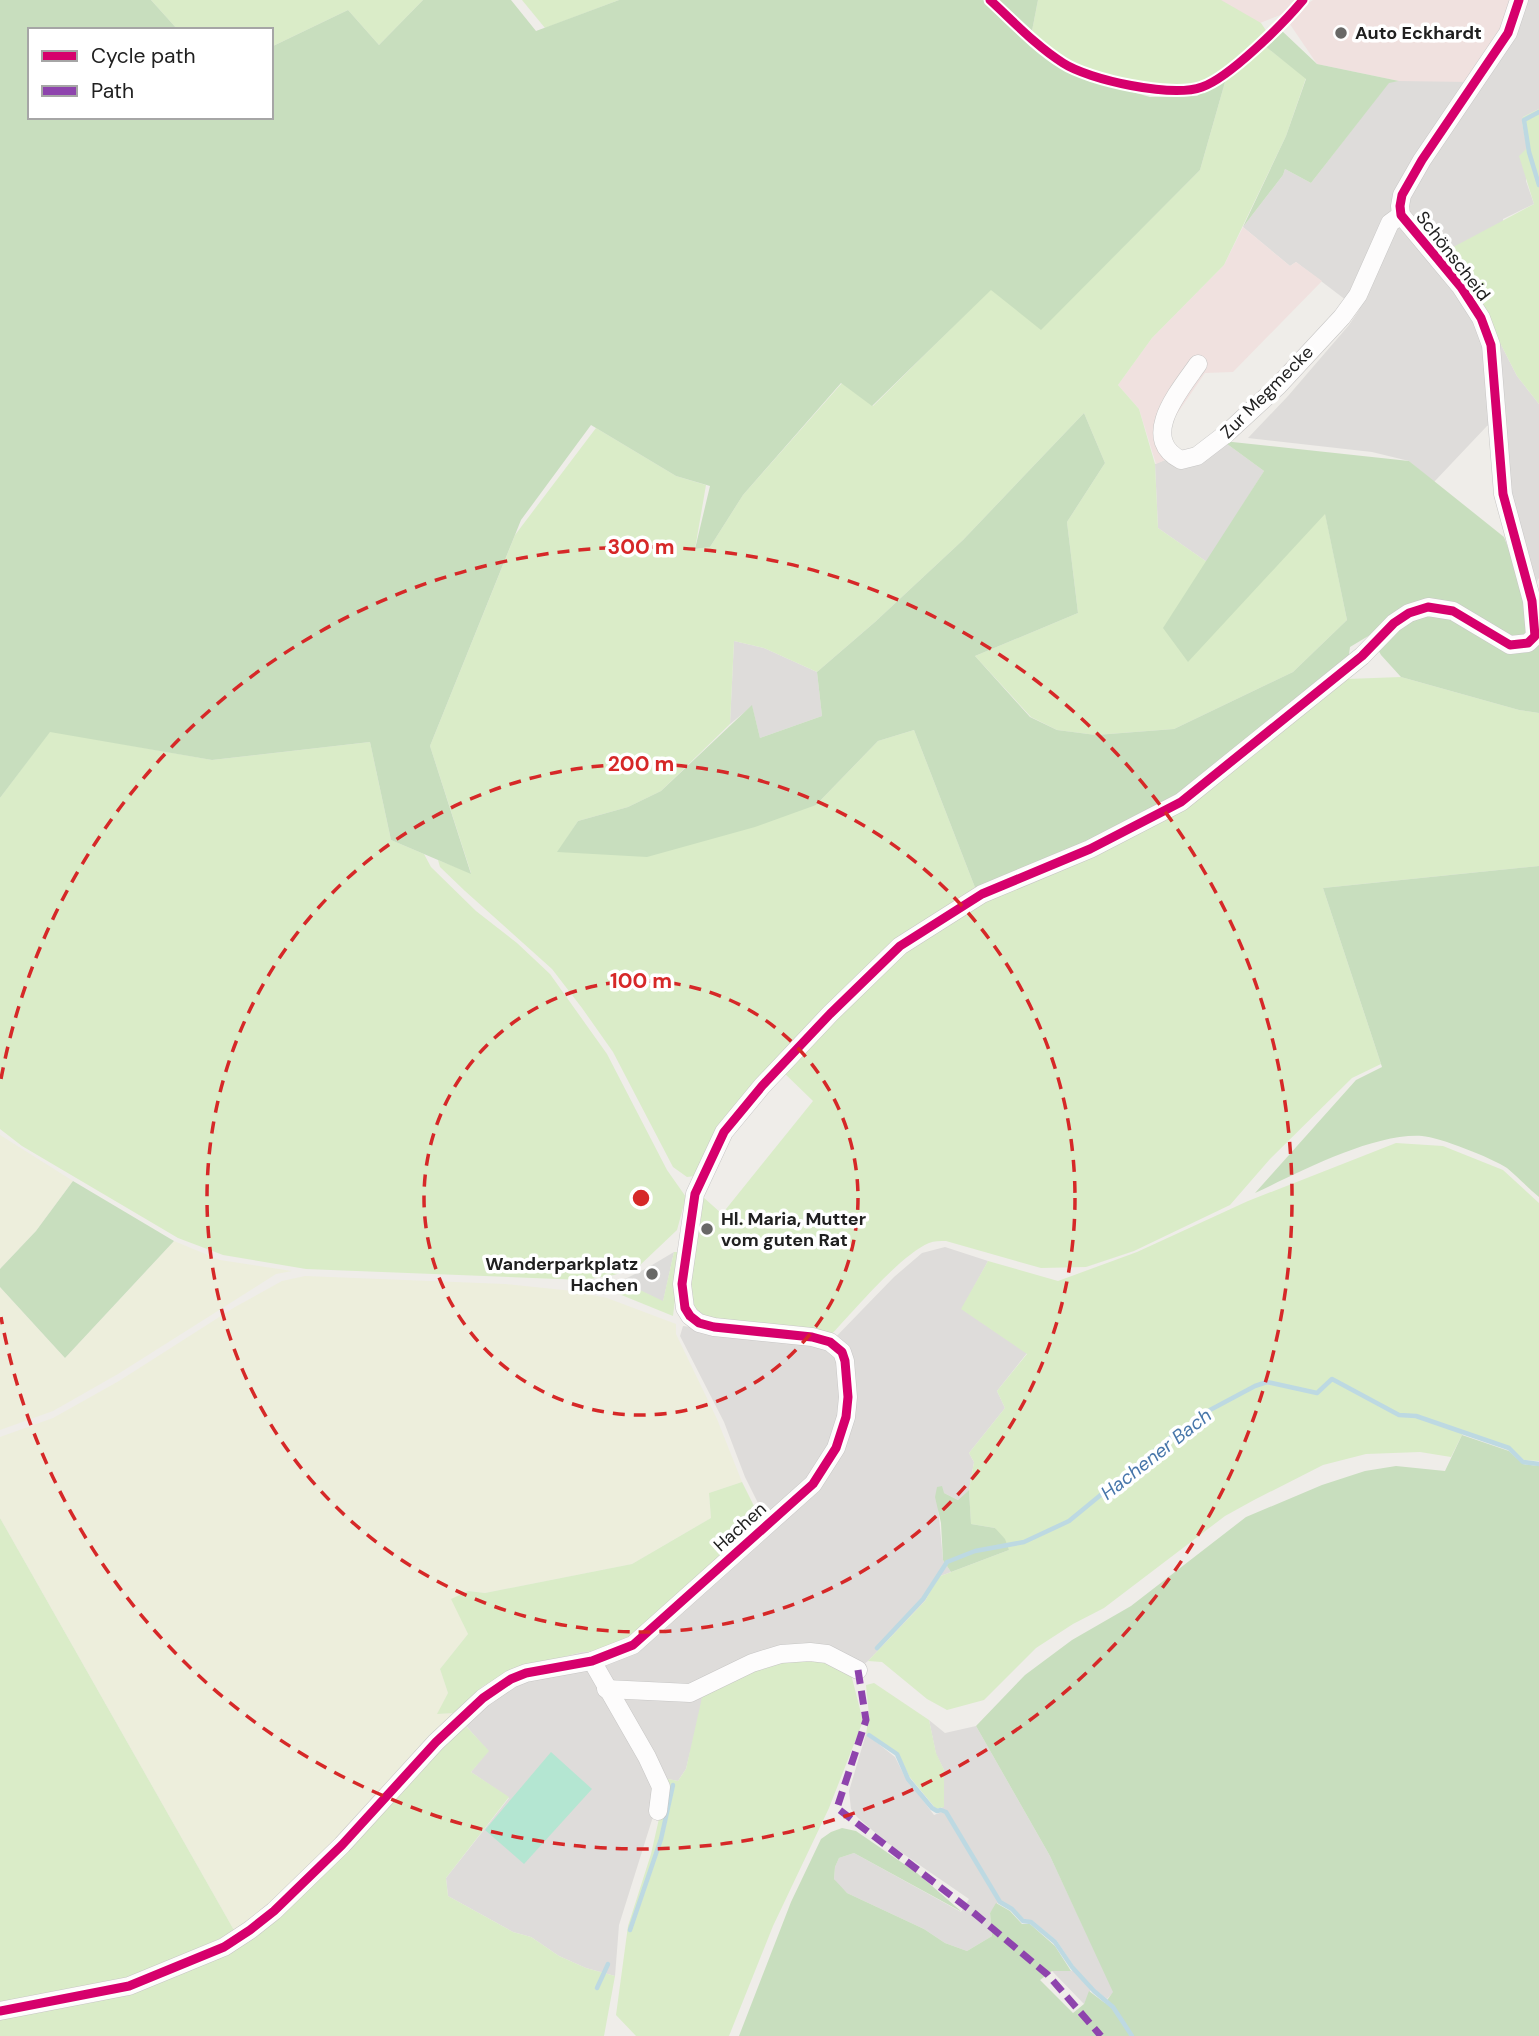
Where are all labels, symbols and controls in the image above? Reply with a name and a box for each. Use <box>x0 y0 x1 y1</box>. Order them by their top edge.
place label: Auto Eckhardt <box>1355 21 1482 45</box>
marker: Auto Eckhardt <box>1333 25 1349 41</box>
legend <box>28 28 273 119</box>
text: Cycle path <box>91 42 196 70</box>
text: Path <box>91 77 134 105</box>
street label: Schönscheid <box>1410 206 1496 306</box>
street label: Zur Megmecke <box>1215 340 1319 444</box>
text: 300 m <box>608 533 674 561</box>
text: 200 m <box>608 750 674 778</box>
text: 100 m <box>610 967 672 995</box>
centre of rings <box>629 1186 653 1210</box>
place label: Hl. Maria, Mutter vom guten Rat <box>721 1207 866 1252</box>
marker: Hl. Maria, Mutter vom guten Rat <box>699 1221 715 1237</box>
place label: Wanderparkplatz Hachen <box>485 1252 638 1297</box>
marker: Wanderparkplatz Hachen <box>644 1266 660 1282</box>
water label: Hachener Bach <box>1095 1403 1217 1505</box>
street label: Hachen <box>708 1497 772 1557</box>

